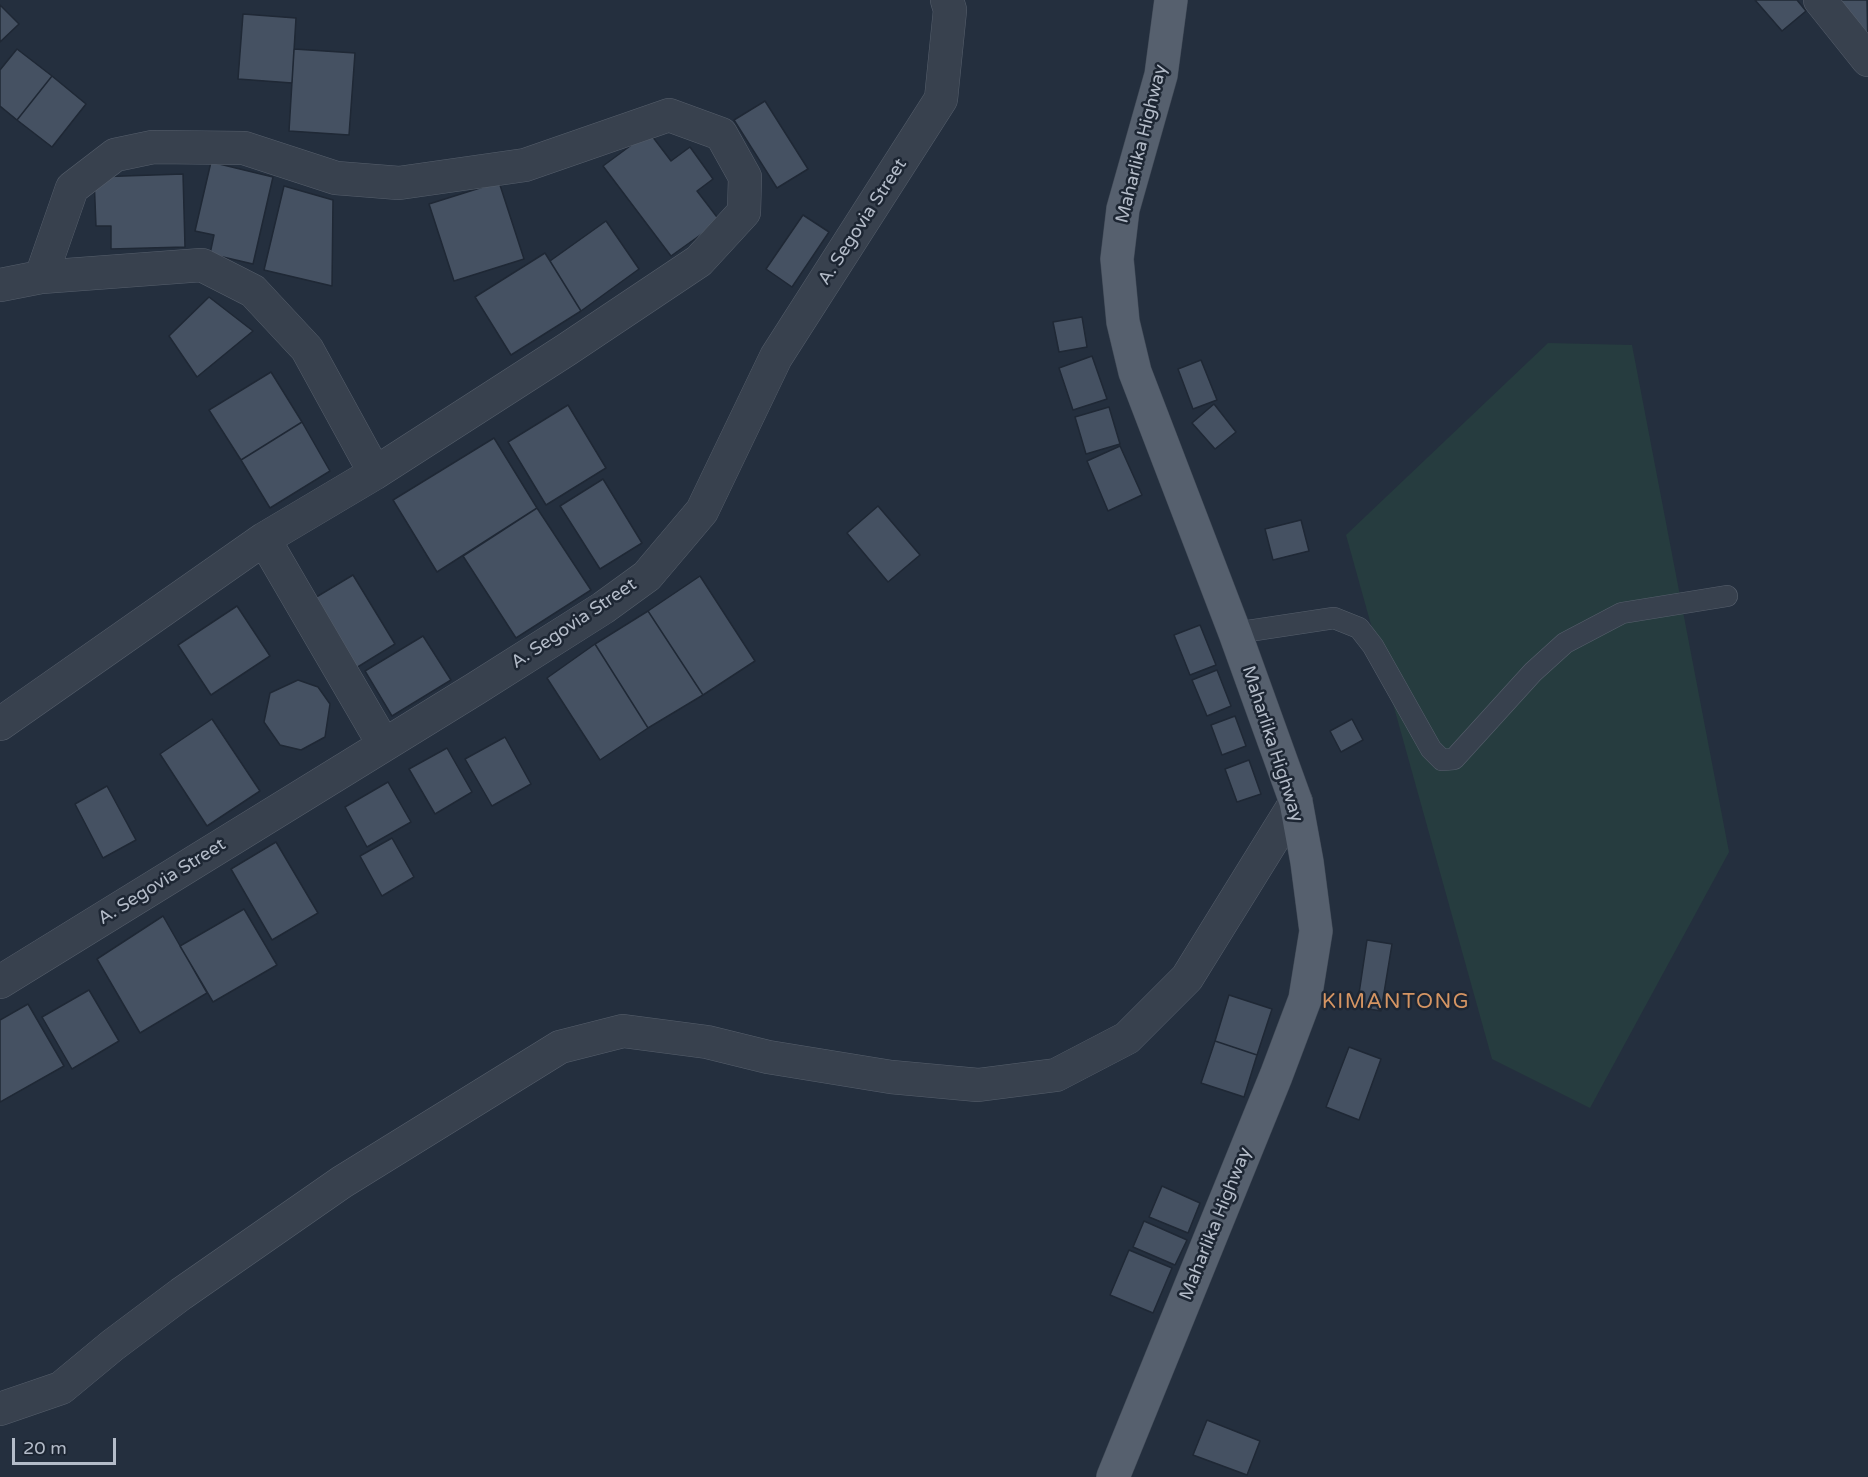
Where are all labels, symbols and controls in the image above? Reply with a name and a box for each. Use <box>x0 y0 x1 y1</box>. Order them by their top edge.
street label: Maharlika Highway <box>1112 62 1172 226</box>
street label: A. Segovia Street <box>814 155 912 289</box>
street label: A. Segovia Street <box>507 574 641 674</box>
street label: Maharlika Highway <box>1237 663 1307 825</box>
street label: A. Segovia Street <box>94 834 230 930</box>
district label: KIMANTONG <box>1322 989 1470 1015</box>
street label: Maharlika Highway <box>1176 1145 1256 1303</box>
scale bar <box>15 1426 118 1464</box>
text: 20 m <box>23 1437 67 1459</box>

